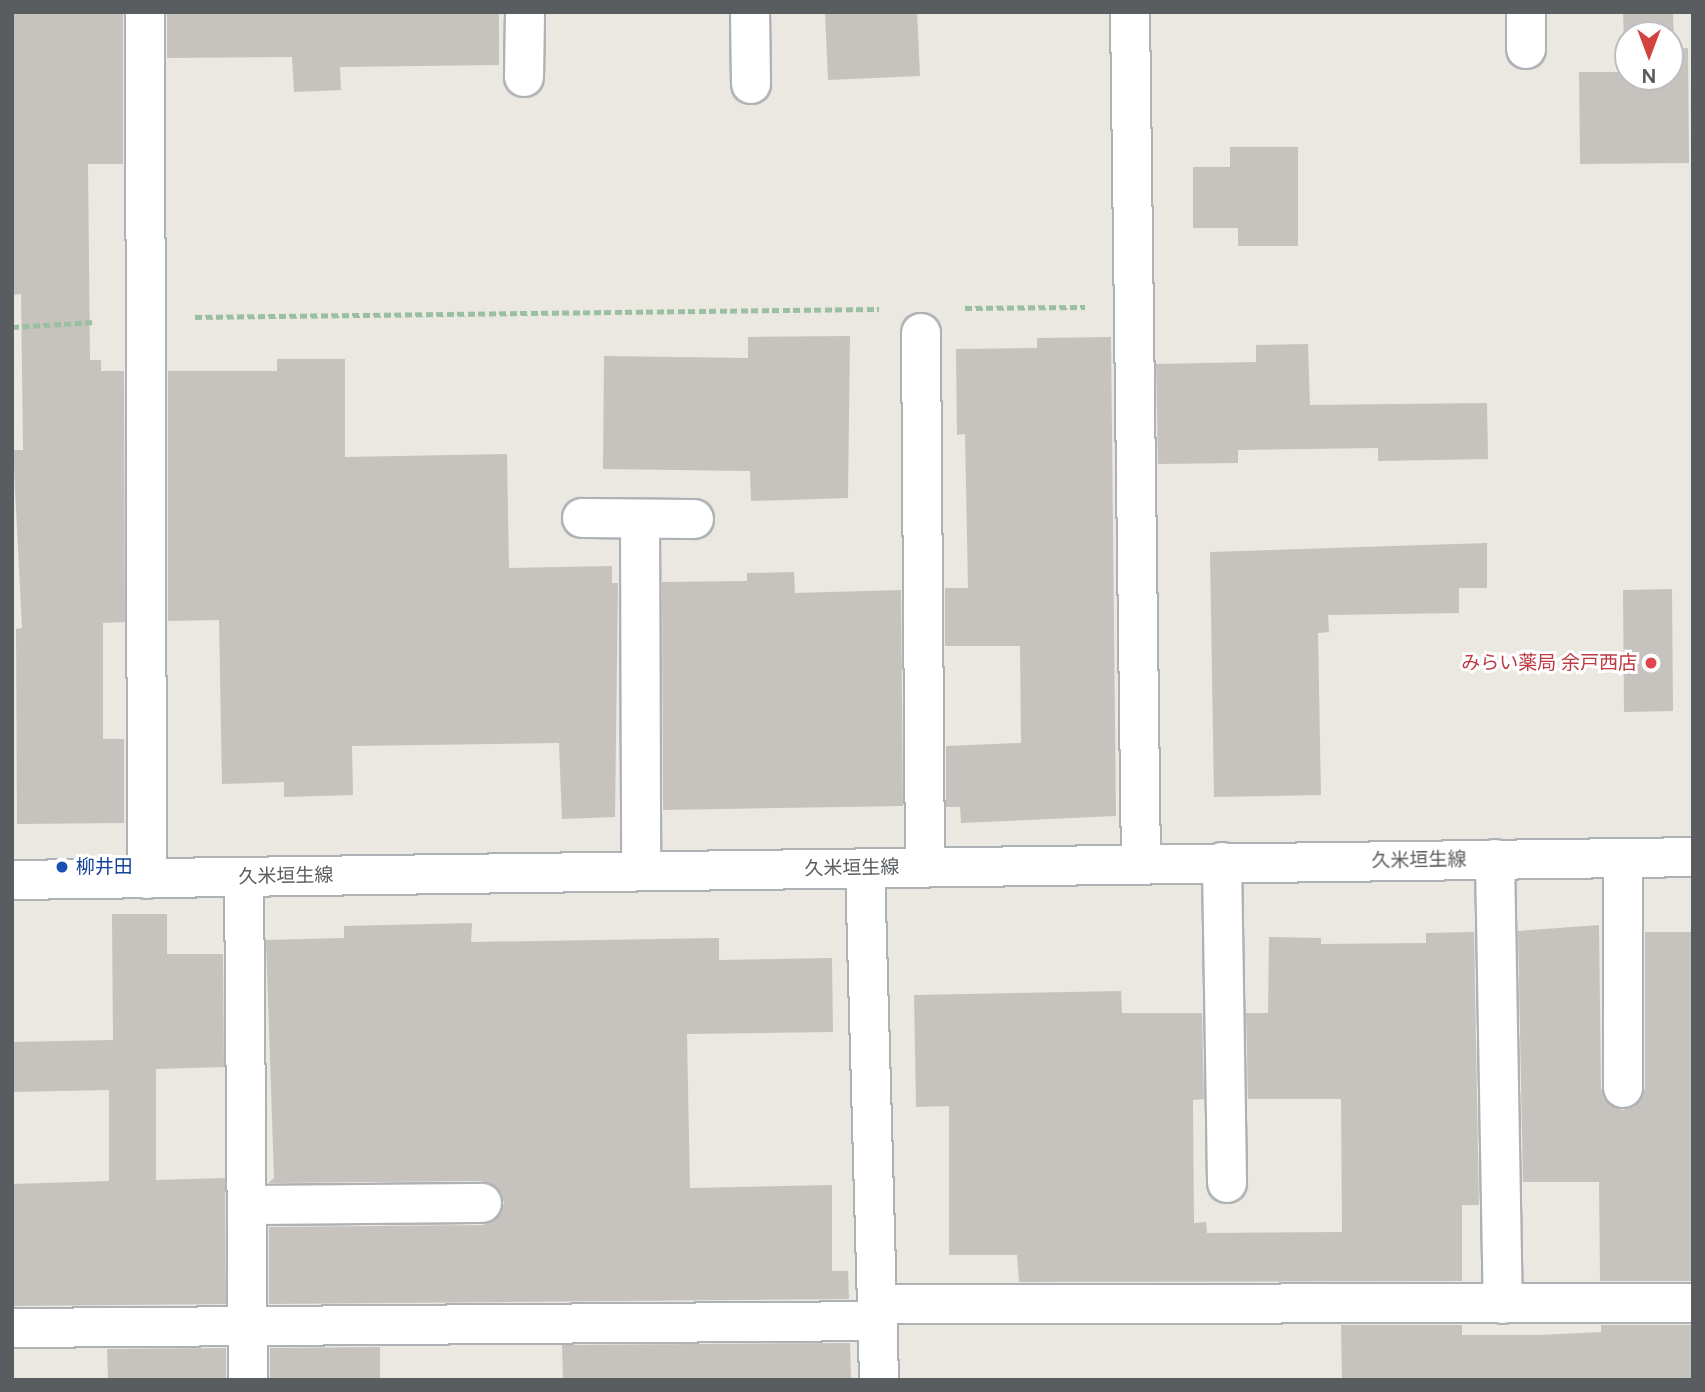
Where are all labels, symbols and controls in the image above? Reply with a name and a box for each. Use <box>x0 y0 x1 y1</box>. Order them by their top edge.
north arrow <box>1614 21 1684 91</box>
text: N <box>1642 64 1656 87</box>
place label: みらい薬局 余戸西店 <box>1461 652 1637 674</box>
marker: みらい薬局 余戸西店 <box>1643 655 1659 671</box>
street label: 久米垣生線 <box>1371 848 1467 872</box>
place label: 柳井田 <box>76 856 133 878</box>
street label: 久米垣生線 <box>804 856 900 880</box>
marker: 柳井田 <box>54 859 70 875</box>
street label: 久米垣生線 <box>238 864 334 888</box>

